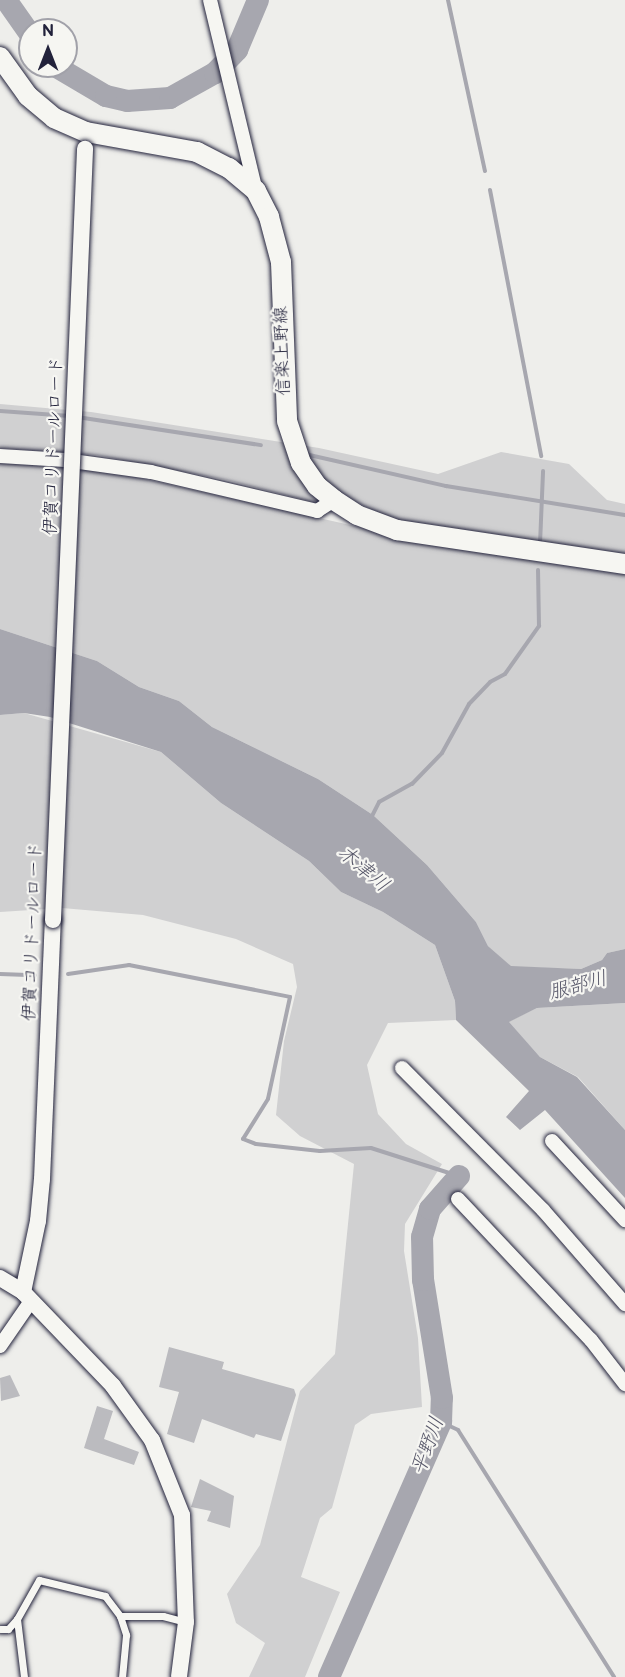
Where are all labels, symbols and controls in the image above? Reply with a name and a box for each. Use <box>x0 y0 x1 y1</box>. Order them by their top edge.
north arrow <box>18 18 78 78</box>
text: N <box>42 22 54 41</box>
street label: 信楽上野線 <box>271 306 295 396</box>
street label: 伊賀コリドールロード <box>40 356 68 536</box>
water label: 木津川 <box>332 841 394 897</box>
street label: 伊賀コリドールロード <box>19 842 47 1022</box>
water label: 服部川 <box>546 967 610 1005</box>
water label: 平野川 <box>406 1414 450 1478</box>

